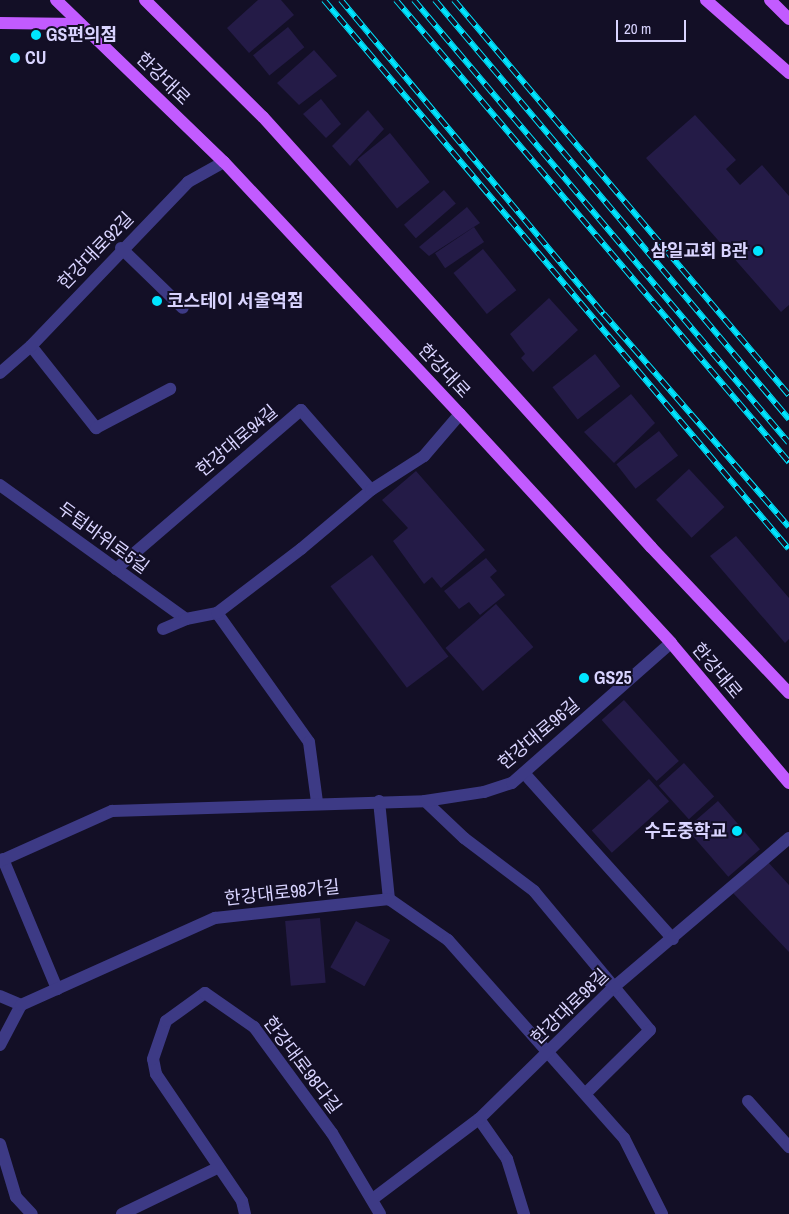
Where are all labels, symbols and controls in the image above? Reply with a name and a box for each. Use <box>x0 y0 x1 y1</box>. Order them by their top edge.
scale bar <box>619 10 689 42</box>
text: 20 m <box>624 18 651 39</box>
place label: GS편의점 <box>46 24 117 46</box>
marker: GS편의점 <box>30 29 42 41</box>
place label: CU <box>25 47 46 69</box>
street label: 한강대로 <box>132 48 194 110</box>
marker: CU <box>9 52 21 64</box>
street label: 한강대로92길 <box>54 208 138 294</box>
place label: 삼일교회 B관 <box>650 240 748 262</box>
marker: 삼일교회 B관 <box>752 245 764 257</box>
place label: 코스테이 서울역점 <box>167 290 304 312</box>
marker: 코스테이 서울역점 <box>151 295 163 307</box>
street label: 한강대로 <box>414 339 474 403</box>
street label: 한강대로94길 <box>192 401 282 481</box>
street label: 두텁바위로5길 <box>53 498 153 578</box>
street label: 한강대로 <box>687 639 747 703</box>
place label: GS25 <box>594 667 632 689</box>
marker: GS25 <box>578 672 590 684</box>
street label: 한강대로96길 <box>494 694 584 774</box>
place label: 수도중학교 <box>644 820 727 842</box>
marker: 수도중학교 <box>731 825 743 837</box>
street label: 한강대로98가길 <box>223 876 341 910</box>
street label: 한강대로98길 <box>527 965 613 1049</box>
street label: 한강대로98다길 <box>259 1012 345 1118</box>

